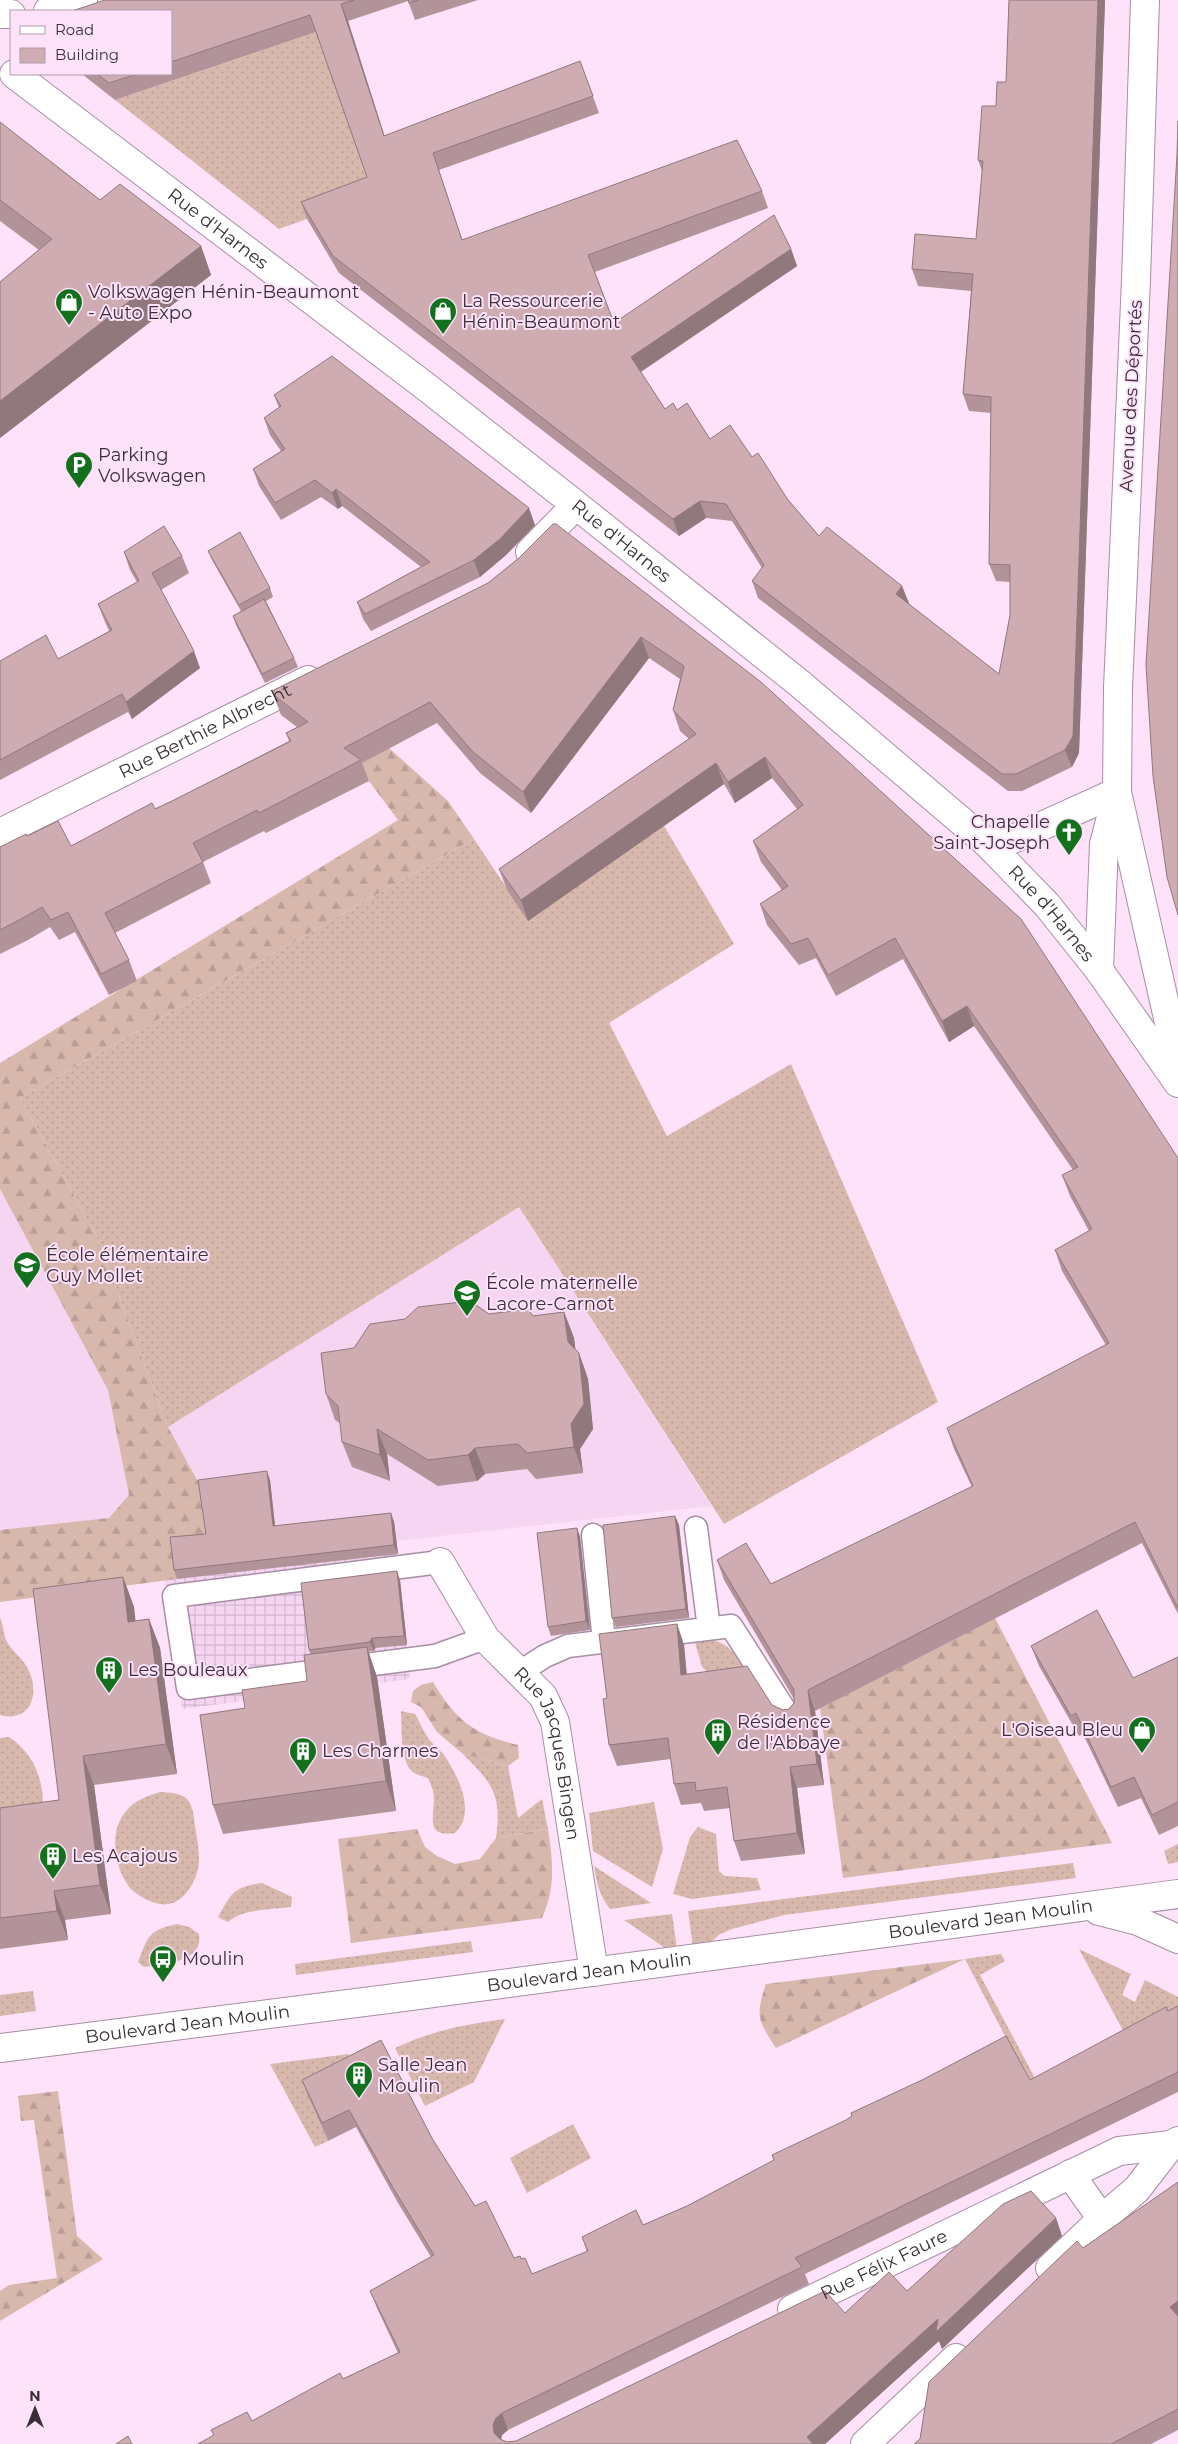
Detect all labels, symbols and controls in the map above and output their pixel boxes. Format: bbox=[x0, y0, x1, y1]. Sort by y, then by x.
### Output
legend bbox=[10, 10, 172, 75]
text: Road bbox=[55, 20, 94, 39]
text: Building bbox=[55, 45, 119, 64]
street label: Rue d'Harnes bbox=[163, 184, 273, 274]
place label: Volkswagen Hénin-Beaumont - Auto Expo bbox=[88, 281, 359, 324]
shop icon: Volkswagen Hénin-Beaumont - Auto Expo bbox=[54, 287, 84, 326]
place label: La Ressourcerie Hénin-Beaumont bbox=[462, 290, 620, 333]
shop icon: La Ressourcerie Hénin-Beaumont bbox=[428, 296, 458, 335]
street label: Avenue des Déportés bbox=[1115, 299, 1147, 493]
place label: Parking Volkswagen bbox=[98, 444, 206, 487]
parking icon: Parking Volkswagen bbox=[64, 450, 94, 489]
street label: Rue d'Harnes bbox=[567, 495, 675, 587]
street label: Rue Berthie Albrecht bbox=[115, 679, 295, 783]
place label: Chapelle Saint-Joseph bbox=[933, 811, 1050, 854]
church icon: Chapelle Saint-Joseph bbox=[1054, 817, 1084, 856]
street label: Rue d'Harnes bbox=[1004, 861, 1099, 966]
place label: École élémentaire Guy Mollet bbox=[46, 1244, 209, 1287]
school or university icon: École élémentaire Guy Mollet bbox=[12, 1250, 42, 1289]
place label: École maternelle Lacore-Carnot bbox=[486, 1272, 638, 1315]
school or university icon: École maternelle Lacore-Carnot bbox=[452, 1278, 482, 1317]
building icon: Les Bouleaux bbox=[94, 1655, 124, 1694]
place label: Les Bouleaux bbox=[128, 1659, 248, 1681]
street label: Rue Jacques Bingen bbox=[509, 1662, 584, 1842]
place label: Résidence de l'Abbaye bbox=[737, 1711, 840, 1754]
shop icon: L'Oiseau Bleu bbox=[1127, 1715, 1157, 1754]
building icon: Résidence de l'Abbaye bbox=[703, 1717, 733, 1756]
place label: L'Oiseau Bleu bbox=[1001, 1719, 1123, 1741]
building icon: Les Charmes bbox=[288, 1736, 318, 1775]
place label: Les Charmes bbox=[322, 1740, 438, 1762]
building icon: Les Acajous bbox=[38, 1841, 68, 1880]
place label: Les Acajous bbox=[72, 1845, 178, 1867]
street label: Boulevard Jean Moulin bbox=[887, 1894, 1094, 1943]
bus stop icon: Moulin bbox=[148, 1944, 178, 1983]
place label: Moulin bbox=[182, 1948, 244, 1970]
street label: Boulevard Jean Moulin bbox=[486, 1948, 693, 1997]
street label: Boulevard Jean Moulin bbox=[84, 2000, 291, 2048]
place label: Salle Jean Moulin bbox=[378, 2054, 467, 2097]
building icon: Salle Jean Moulin bbox=[344, 2060, 374, 2099]
street label: Rue Félix Faure bbox=[817, 2225, 951, 2305]
north arrow bbox=[10, 2384, 60, 2434]
text: N bbox=[29, 2387, 41, 2405]

